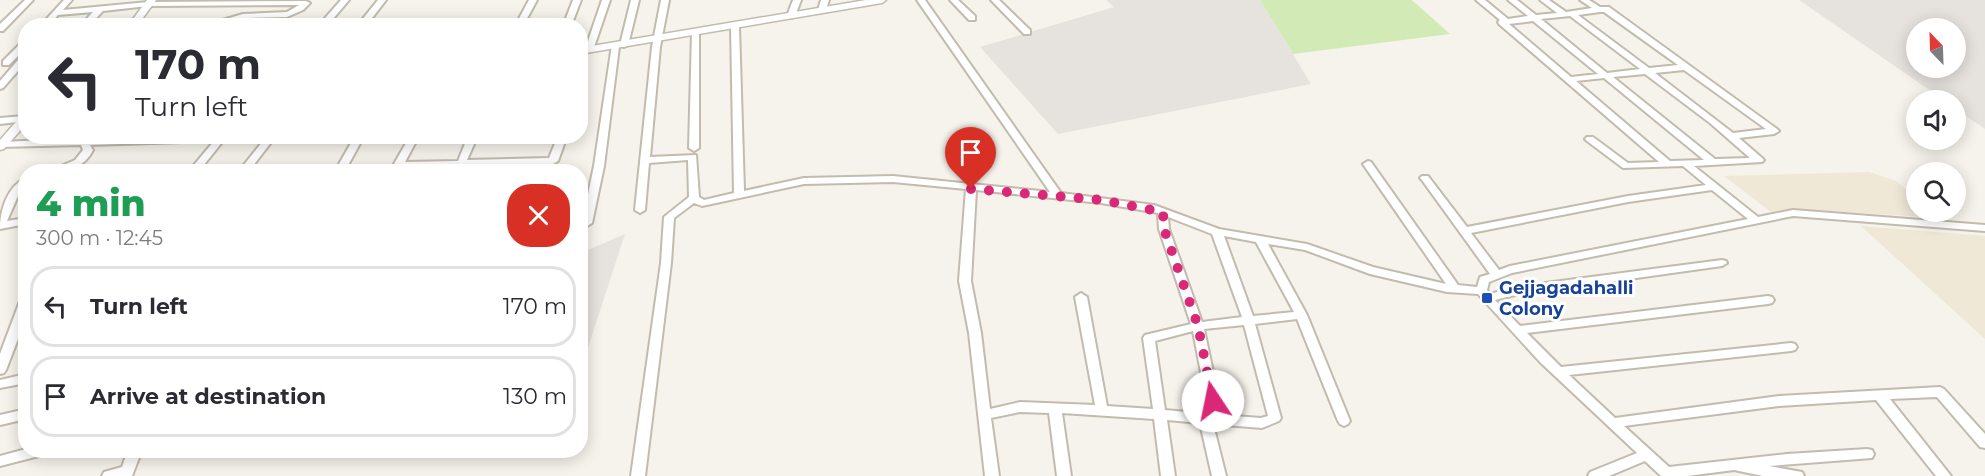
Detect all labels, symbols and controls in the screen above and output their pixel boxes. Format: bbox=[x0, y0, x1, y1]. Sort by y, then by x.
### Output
north arrow bbox=[1906, 18, 1966, 78]
map controls bbox=[1906, 18, 1966, 222]
text: 170 m bbox=[135, 38, 261, 90]
icon: left bbox=[36, 42, 114, 120]
text: Turn left bbox=[135, 90, 248, 123]
button: sound bbox=[1906, 90, 1966, 150]
pin bbox=[945, 127, 996, 189]
icon: arrive bbox=[954, 136, 987, 169]
button: search bbox=[1906, 162, 1966, 222]
text: 4 min bbox=[36, 181, 146, 225]
button: close bbox=[507, 184, 570, 247]
text: 300 m · 12:45 bbox=[36, 226, 163, 250]
place label: Gejjagadahalli Colony bbox=[1499, 277, 1633, 320]
icon: left bbox=[39, 290, 72, 323]
marker: Gejjagadahalli Colony bbox=[1480, 291, 1494, 305]
text: Turn left bbox=[90, 293, 188, 320]
text: 170 m bbox=[503, 293, 567, 320]
position arrow bbox=[1181, 369, 1245, 433]
icon: arrive bbox=[39, 380, 72, 413]
text: Arrive at destination bbox=[90, 383, 326, 410]
text: 130 m bbox=[503, 383, 567, 410]

